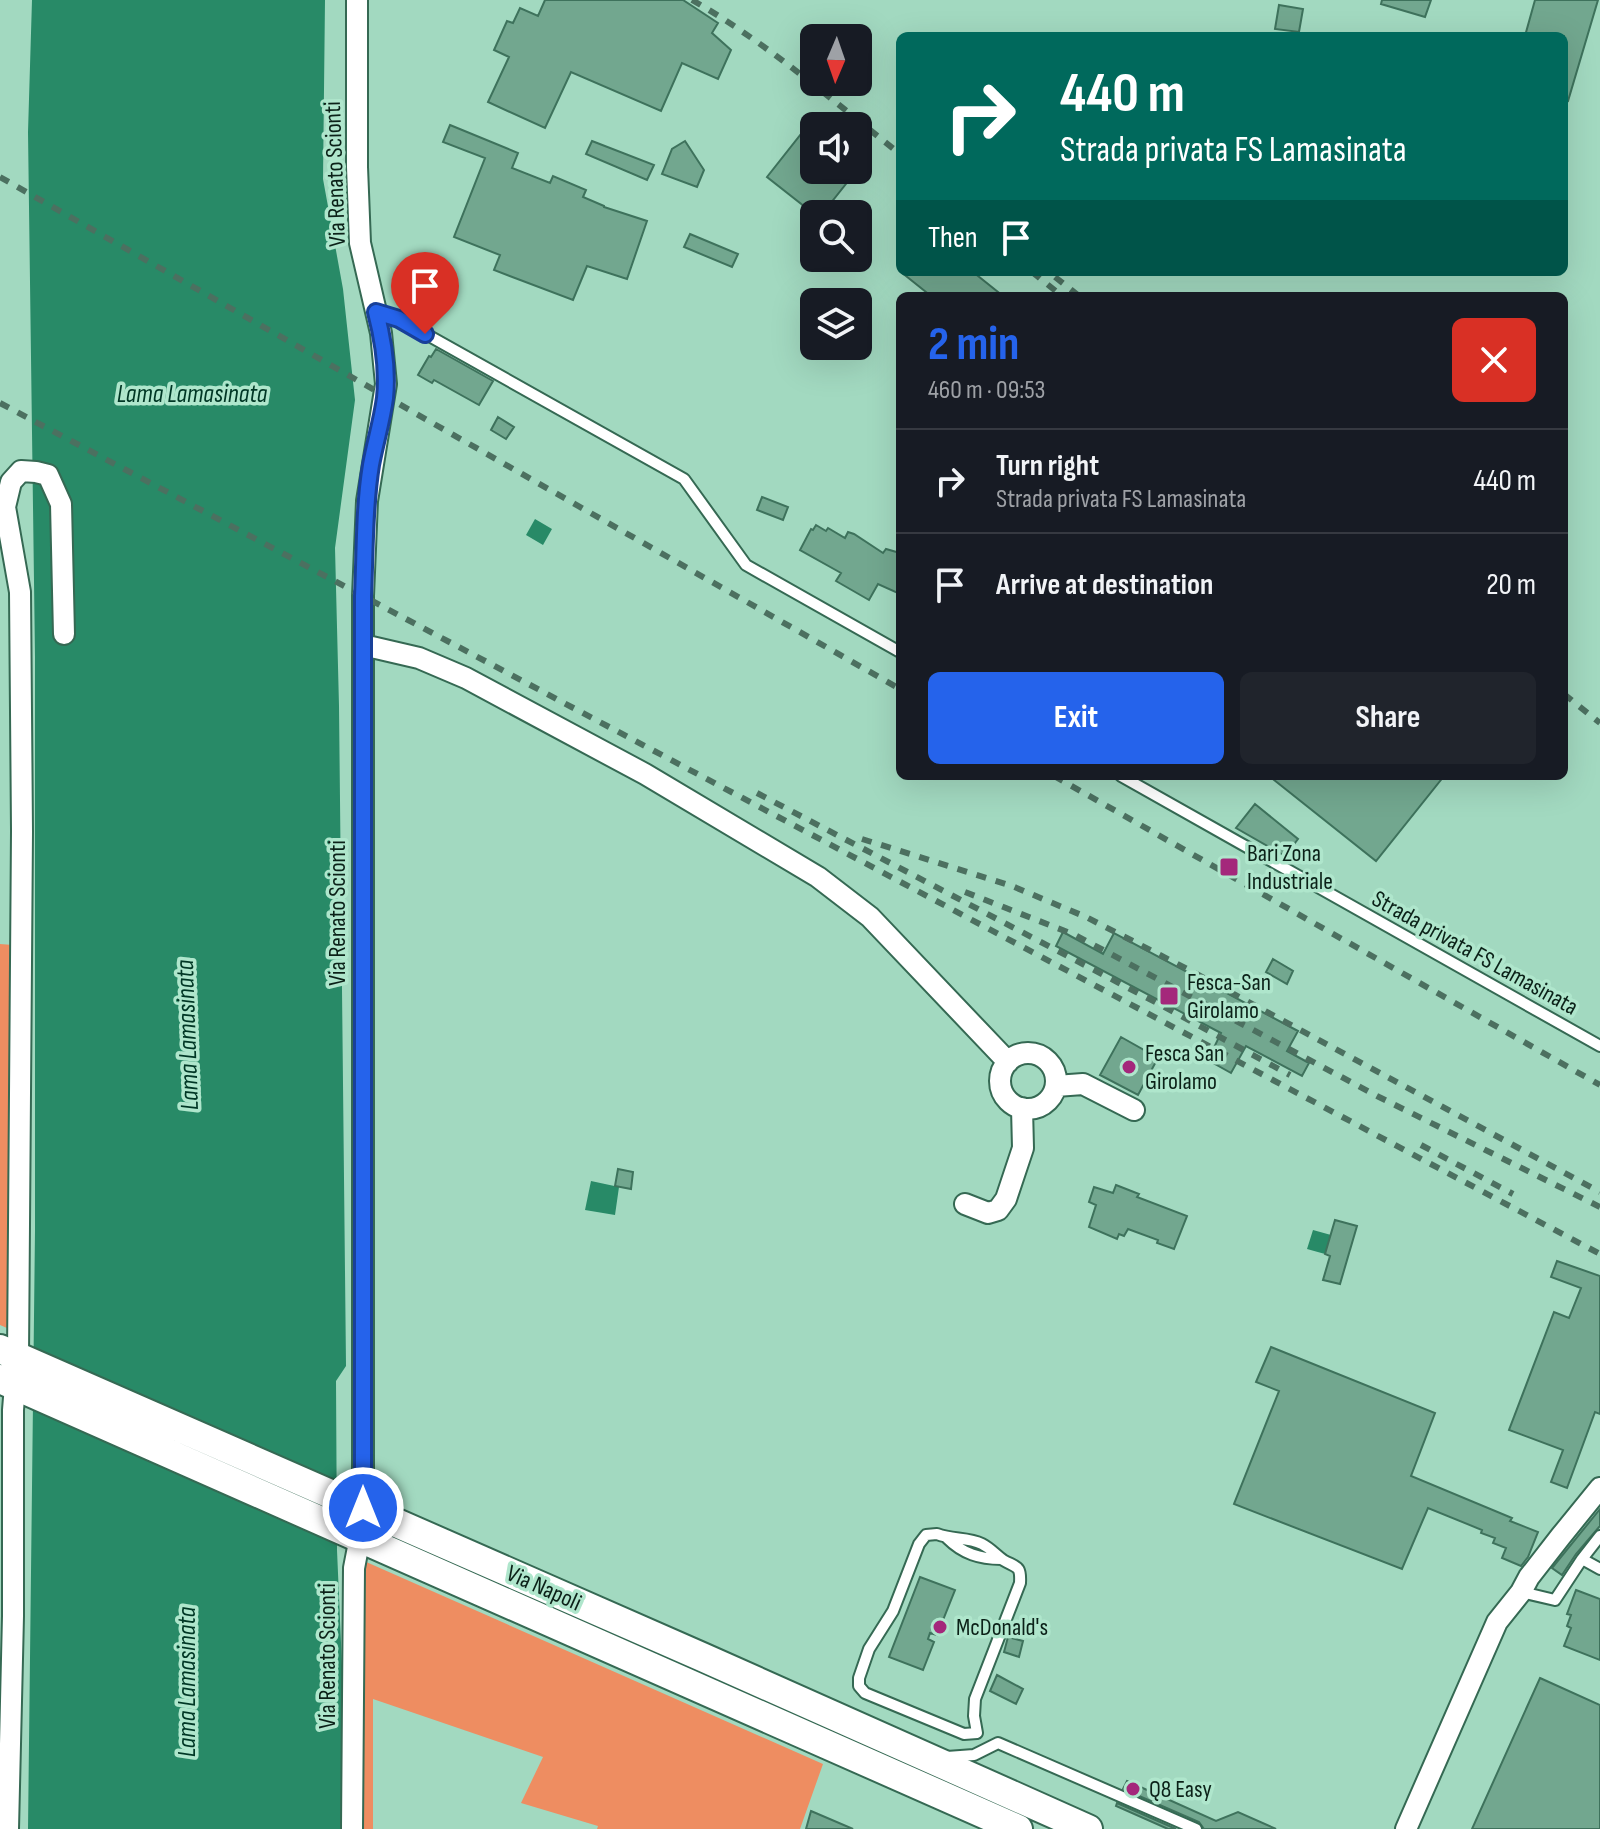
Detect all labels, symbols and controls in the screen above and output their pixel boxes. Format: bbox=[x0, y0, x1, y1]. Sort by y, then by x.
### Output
north arrow bbox=[800, 24, 872, 96]
map controls bbox=[800, 24, 872, 360]
text: 440 m bbox=[1060, 61, 1185, 128]
icon: right bbox=[928, 64, 1032, 168]
street label: Via Renato Scionti bbox=[318, 101, 352, 247]
button: sound bbox=[800, 112, 872, 184]
text: Strada privata FS Lamasinata bbox=[1060, 129, 1407, 172]
button: search bbox=[800, 200, 872, 272]
icon: arrive bbox=[994, 216, 1038, 260]
text: Then bbox=[928, 220, 978, 256]
pin bbox=[391, 252, 459, 334]
icon: arrive bbox=[403, 264, 447, 308]
button: layers bbox=[800, 288, 872, 360]
text: 2 min bbox=[928, 316, 1019, 373]
button: close bbox=[1452, 318, 1536, 402]
text: 460 m · 09:53 bbox=[928, 375, 1045, 406]
water label: Lama Lamasinata bbox=[117, 379, 268, 410]
text: Turn right bbox=[996, 448, 1099, 484]
icon: right bbox=[928, 459, 972, 503]
text: 440 m bbox=[1473, 463, 1536, 499]
text: Strada privata FS Lamasinata bbox=[996, 484, 1246, 515]
icon: arrive bbox=[928, 563, 972, 607]
text: Arrive at destination bbox=[996, 567, 1213, 603]
text: 20 m bbox=[1486, 567, 1536, 603]
button: Exit bbox=[928, 672, 1224, 764]
button: Share bbox=[1240, 672, 1536, 764]
place label: Bari Zona Industriale bbox=[1247, 839, 1333, 896]
street label: Via Renato Scionti bbox=[323, 840, 352, 986]
marker: Bari Zona Industriale bbox=[1218, 856, 1240, 878]
street label: Strada privata FS Lamasinata bbox=[1367, 884, 1583, 1022]
water label: Lama Lamasinata bbox=[170, 959, 206, 1111]
place label: Fesca-San Girolamo bbox=[1187, 968, 1271, 1025]
marker: Fesca-San Girolamo bbox=[1158, 985, 1180, 1007]
place label: Fesca San Girolamo bbox=[1145, 1039, 1224, 1096]
marker: Fesca San Girolamo bbox=[1120, 1058, 1138, 1076]
position arrow bbox=[321, 1466, 405, 1550]
street label: Via Napoli bbox=[502, 1559, 586, 1617]
street label: Via Renato Scionti bbox=[313, 1583, 342, 1729]
water label: Lama Lamasinata bbox=[172, 1606, 203, 1757]
place label: McDonald's bbox=[956, 1613, 1048, 1642]
marker: McDonald's bbox=[931, 1618, 949, 1636]
place label: Q8 Easy bbox=[1149, 1775, 1212, 1804]
marker: Q8 Easy bbox=[1124, 1780, 1142, 1798]

